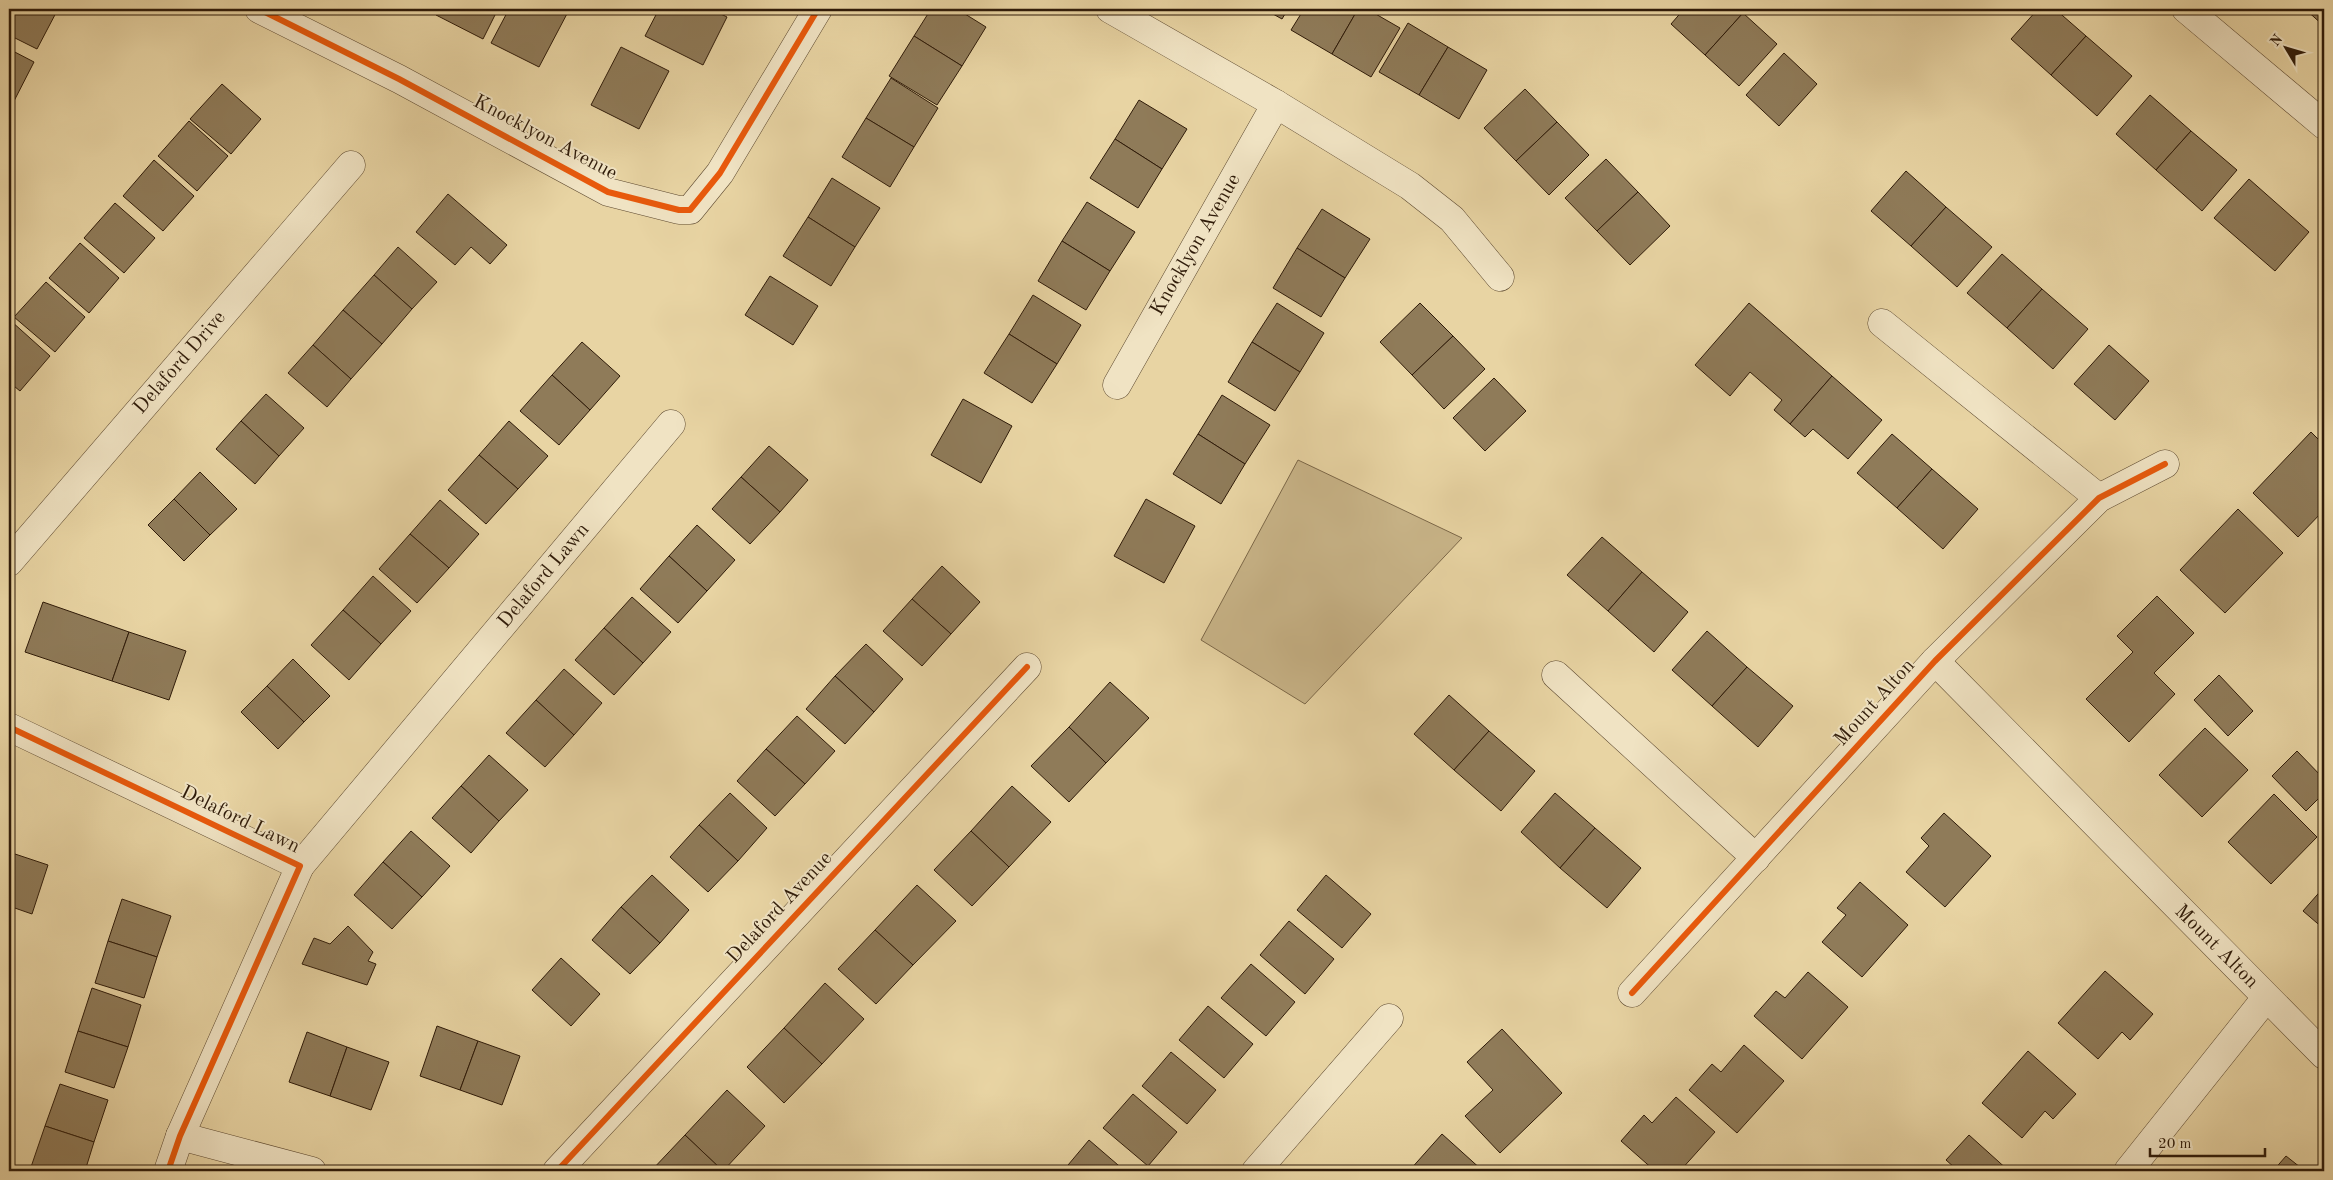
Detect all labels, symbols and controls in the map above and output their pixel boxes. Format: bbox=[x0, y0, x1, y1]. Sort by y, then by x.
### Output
north arrow bbox=[2260, 22, 2310, 72]
text: N bbox=[2268, 32, 2286, 49]
street label: Knocklyon Avenue bbox=[470, 92, 620, 184]
street label: Knocklyon Avenue bbox=[1147, 171, 1245, 319]
street label: Delaford Drive bbox=[130, 308, 230, 418]
street label: Delaford Lawn bbox=[495, 520, 594, 632]
street label: Mount Alton bbox=[1831, 656, 1919, 750]
street label: Delaford Lawn bbox=[177, 783, 303, 858]
street label: Delaford Avenue bbox=[723, 848, 837, 968]
street label: Mount Alton bbox=[2170, 901, 2262, 993]
scale bar bbox=[2150, 1125, 2266, 1157]
text: 20 m bbox=[2158, 1137, 2192, 1152]

